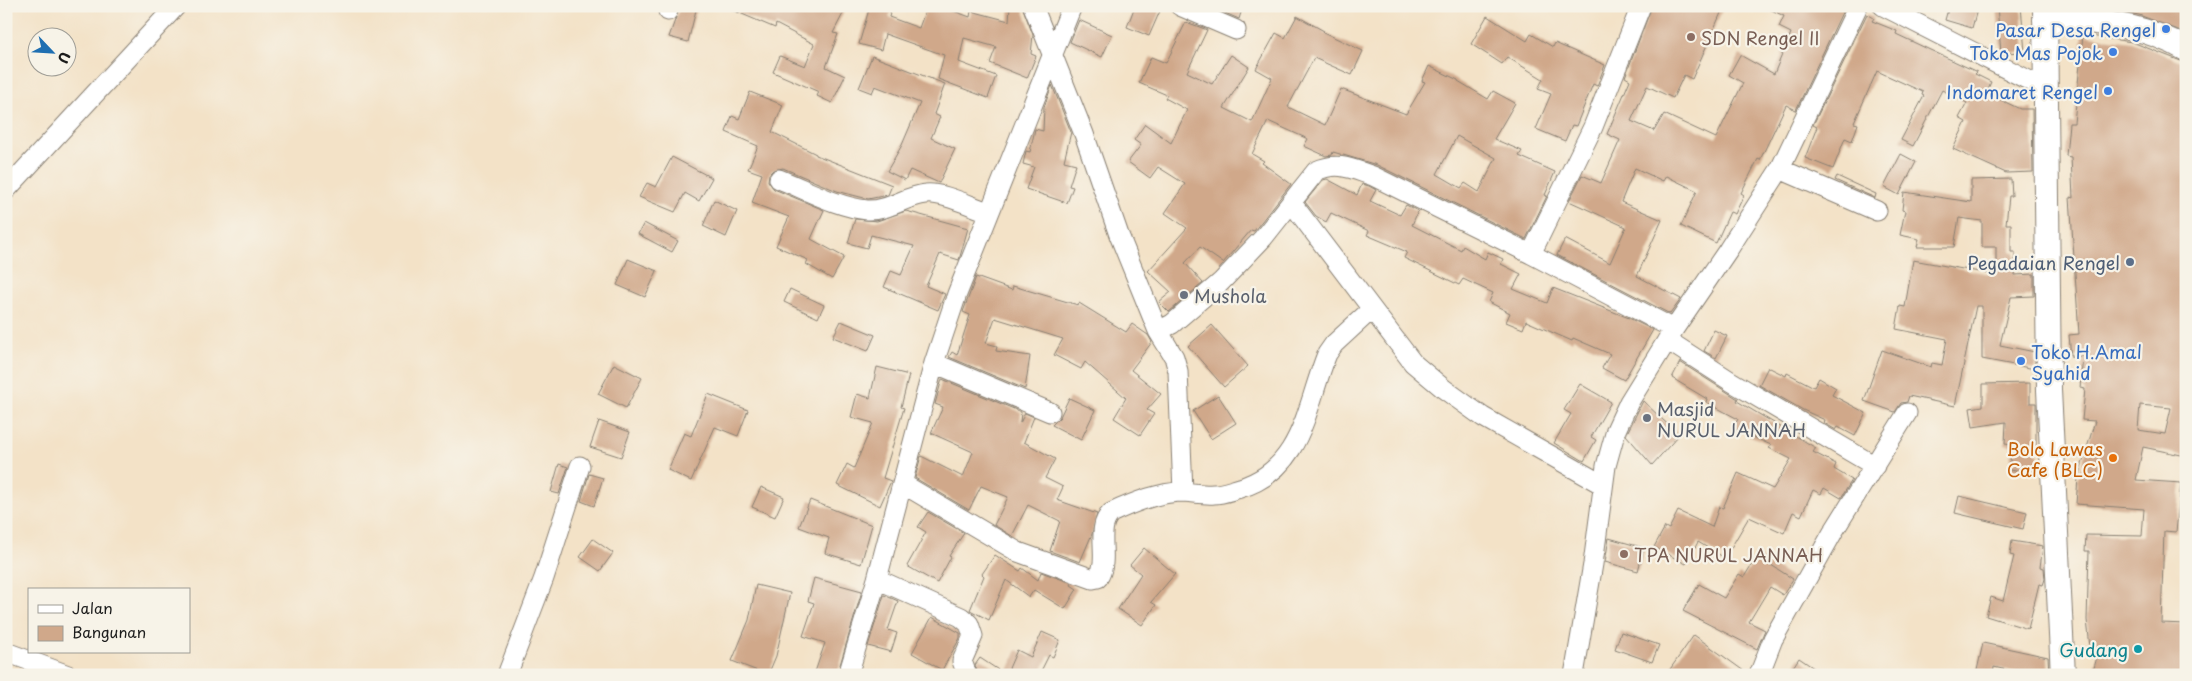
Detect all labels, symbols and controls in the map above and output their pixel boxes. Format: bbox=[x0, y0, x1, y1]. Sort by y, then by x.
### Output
place label: Pasar Desa Rengel bbox=[1995, 16, 2156, 43]
marker: Pasar Desa Rengel bbox=[2160, 23, 2172, 35]
place label: SDN Rengel II bbox=[1701, 24, 1820, 51]
north arrow bbox=[28, 28, 78, 78]
marker: SDN Rengel II bbox=[1685, 31, 1697, 43]
place label: Toko Mas Pojok bbox=[1969, 39, 2103, 66]
marker: Toko Mas Pojok bbox=[2107, 46, 2119, 58]
text: U bbox=[52, 48, 76, 67]
place label: Indomaret Rengel bbox=[1946, 78, 2098, 105]
marker: Indomaret Rengel bbox=[2102, 85, 2114, 97]
place label: Pegadaian Rengel bbox=[1967, 249, 2120, 276]
marker: Pegadaian Rengel bbox=[2124, 256, 2136, 268]
place label: Mushola bbox=[1194, 282, 1267, 309]
marker: Mushola bbox=[1178, 289, 1190, 301]
place label: Toko H.Amal Syahid bbox=[2031, 338, 2142, 386]
marker: Toko H.Amal Syahid bbox=[2015, 355, 2027, 367]
place label: Masjid NURUL JANNAH bbox=[1657, 395, 1806, 443]
marker: Masjid NURUL JANNAH bbox=[1641, 412, 1653, 424]
place label: Bolo Lawas Cafe (BLC) bbox=[2006, 435, 2103, 483]
marker: Bolo Lawas Cafe (BLC) bbox=[2107, 452, 2119, 464]
place label: TPA NURUL JANNAH bbox=[1634, 541, 1823, 568]
marker: TPA NURUL JANNAH bbox=[1618, 548, 1630, 560]
legend bbox=[28, 588, 190, 654]
text: Jalan bbox=[72, 596, 113, 619]
text: Bangunan bbox=[72, 620, 146, 643]
place label: Gudang bbox=[2059, 636, 2128, 663]
marker: Gudang bbox=[2132, 643, 2144, 655]

